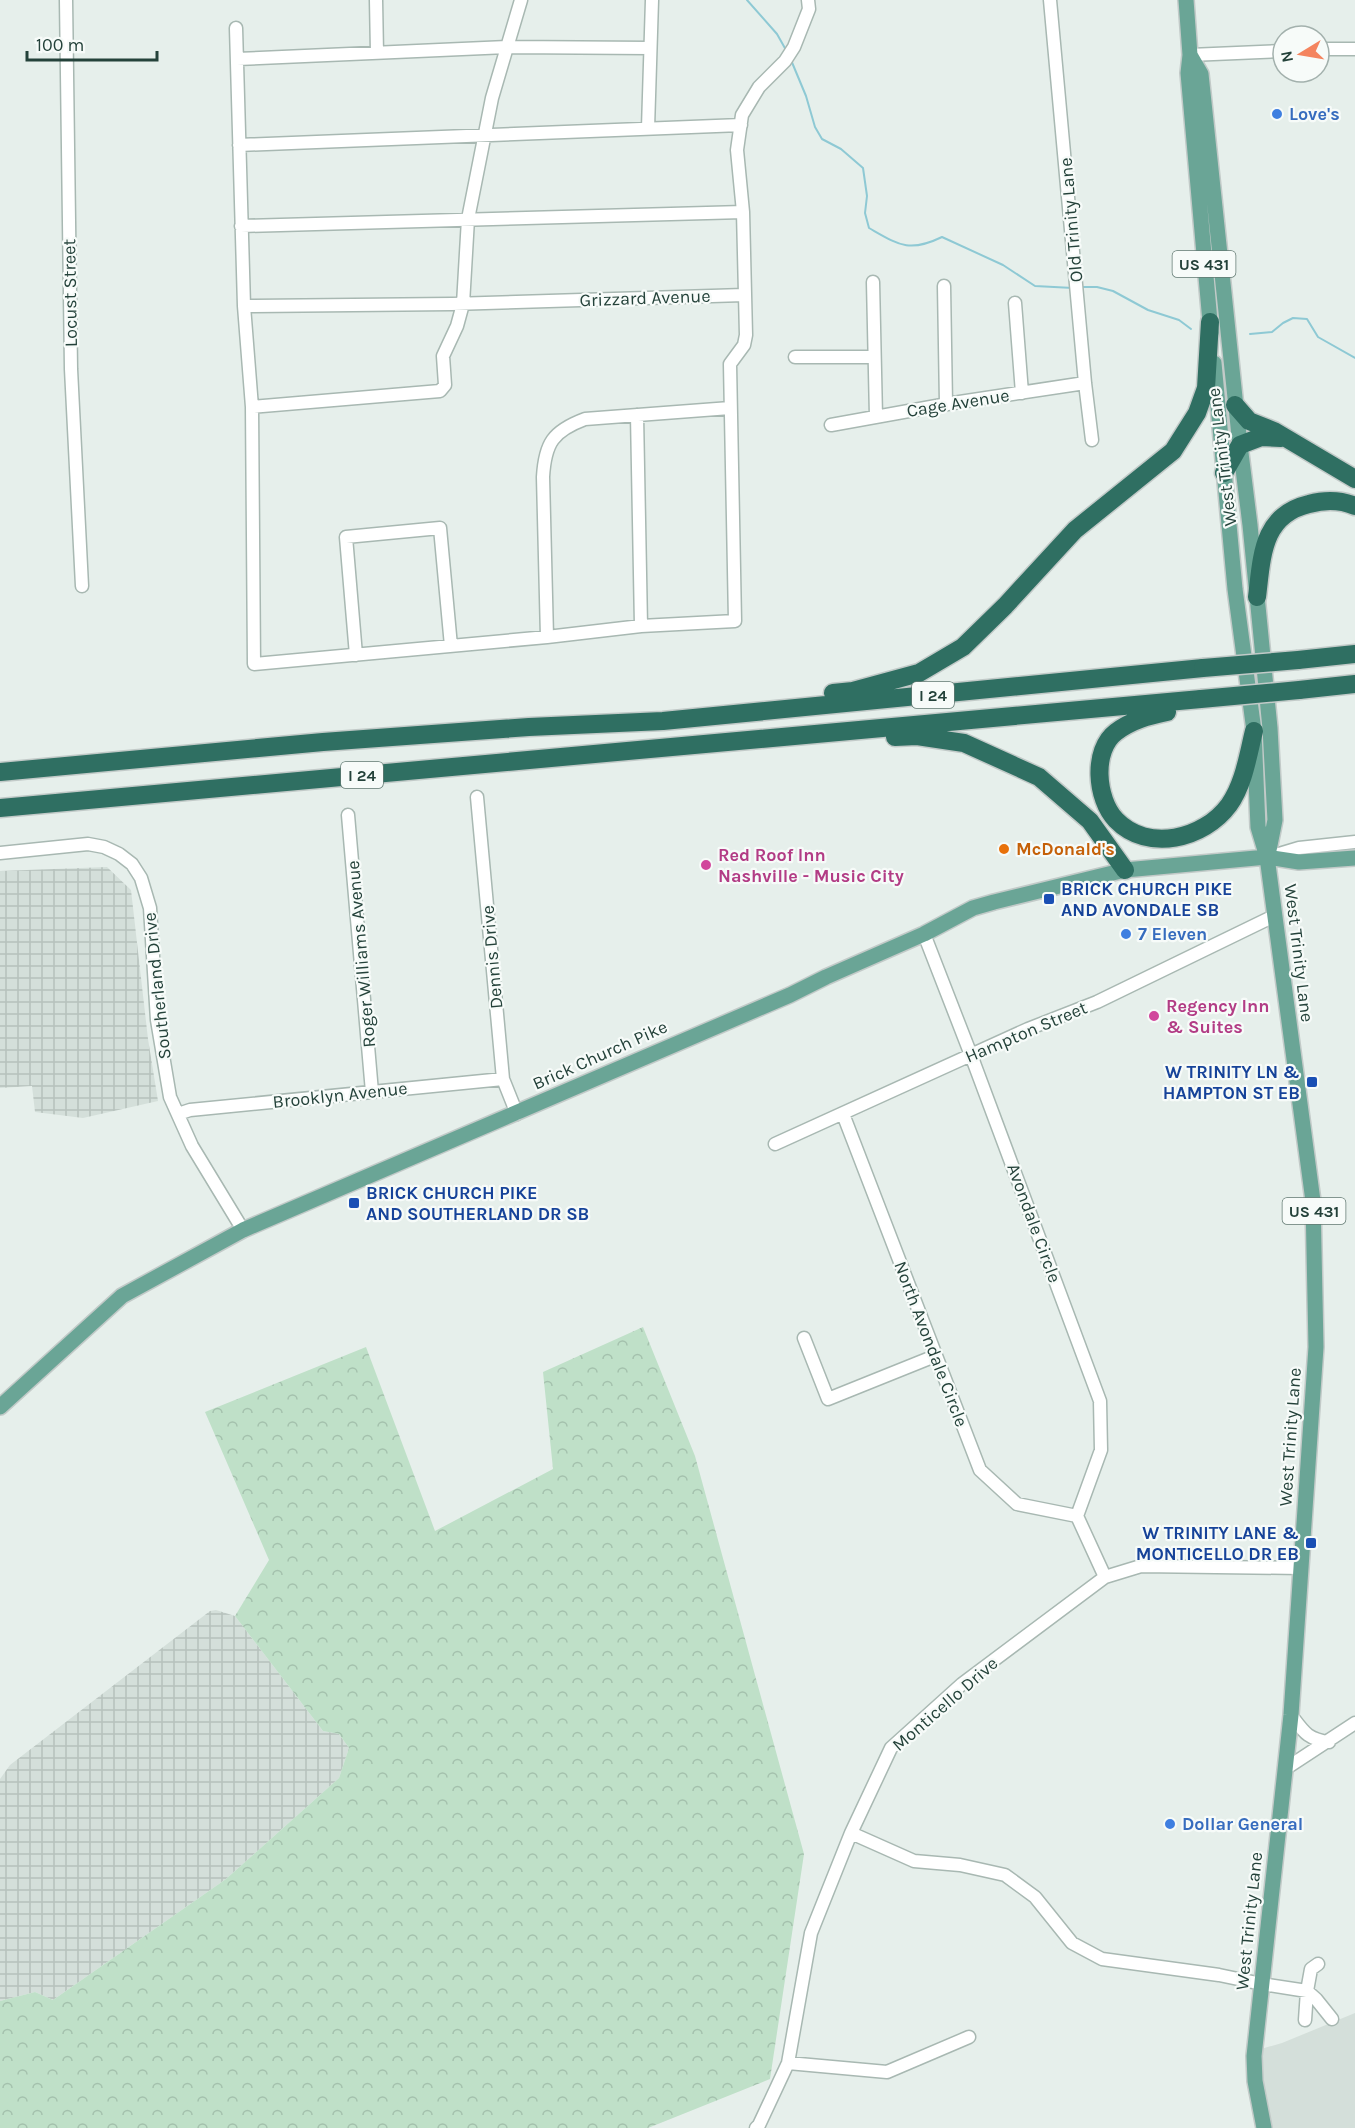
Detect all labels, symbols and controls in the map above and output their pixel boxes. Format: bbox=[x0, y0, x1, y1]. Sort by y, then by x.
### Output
scale bar bbox=[27, 24, 158, 62]
north arrow bbox=[1271, 24, 1331, 84]
text: 100 m bbox=[36, 34, 84, 56]
text: N bbox=[1276, 49, 1297, 64]
place label: Love's bbox=[1289, 103, 1340, 125]
marker: Love's bbox=[1270, 107, 1284, 121]
street label: Old Trinity Lane bbox=[1055, 157, 1087, 283]
street label: Locust Street bbox=[58, 238, 82, 347]
road number: US 431 bbox=[1172, 251, 1236, 277]
street label: Grizzard Avenue bbox=[579, 285, 711, 311]
street label: Cage Avenue bbox=[905, 384, 1011, 422]
street label: West Trinity Lane bbox=[1203, 387, 1241, 527]
road number: I 24 bbox=[912, 682, 954, 708]
road number: I 24 bbox=[341, 762, 383, 788]
place label: McDonald's bbox=[1016, 838, 1115, 860]
marker: McDonald's bbox=[997, 842, 1011, 856]
place label: Red Roof Inn Nashville - Music City bbox=[718, 844, 904, 887]
marker: Red Roof Inn Nashville - Music City bbox=[699, 858, 713, 872]
street label: Roger Williams Avenue bbox=[342, 860, 380, 1048]
place label: BRICK CHURCH PIKE AND AVONDALE SB bbox=[1061, 878, 1232, 921]
street label: West Trinity Lane bbox=[1280, 883, 1318, 1023]
marker: BRICK CHURCH PIKE AND AVONDALE SB bbox=[1042, 892, 1056, 906]
street label: Dennis Drive bbox=[477, 904, 507, 1010]
street label: Southerland Drive bbox=[138, 911, 176, 1061]
place label: 7 Eleven bbox=[1138, 923, 1207, 945]
marker: 7 Eleven bbox=[1119, 927, 1133, 941]
place label: Regency Inn & Suites bbox=[1166, 995, 1269, 1038]
street label: Hampton Street bbox=[962, 996, 1091, 1068]
marker: Regency Inn & Suites bbox=[1147, 1009, 1161, 1023]
street label: Brick Church Pike bbox=[529, 1015, 671, 1095]
place label: W TRINITY LN & HAMPTON ST EB bbox=[1163, 1061, 1300, 1104]
marker: W TRINITY LN & HAMPTON ST EB bbox=[1305, 1075, 1319, 1089]
street label: Brooklyn Avenue bbox=[272, 1077, 408, 1113]
street label: Avondale Circle bbox=[1002, 1160, 1066, 1286]
place label: BRICK CHURCH PIKE AND SOUTHERLAND DR SB bbox=[366, 1182, 589, 1225]
marker: BRICK CHURCH PIKE AND SOUTHERLAND DR SB bbox=[347, 1196, 361, 1210]
road number: US 431 bbox=[1282, 1198, 1346, 1224]
street label: North Avondale Circle bbox=[889, 1258, 973, 1430]
street label: West Trinity Lane bbox=[1274, 1367, 1306, 1507]
place label: W TRINITY LANE & MONTICELLO DR EB bbox=[1136, 1522, 1299, 1565]
marker: W TRINITY LANE & MONTICELLO DR EB bbox=[1304, 1536, 1318, 1550]
street label: Monticello Drive bbox=[888, 1652, 1002, 1756]
place label: Dollar General bbox=[1182, 1813, 1303, 1835]
marker: Dollar General bbox=[1163, 1817, 1177, 1831]
street label: West Trinity Lane bbox=[1231, 1851, 1267, 1991]

